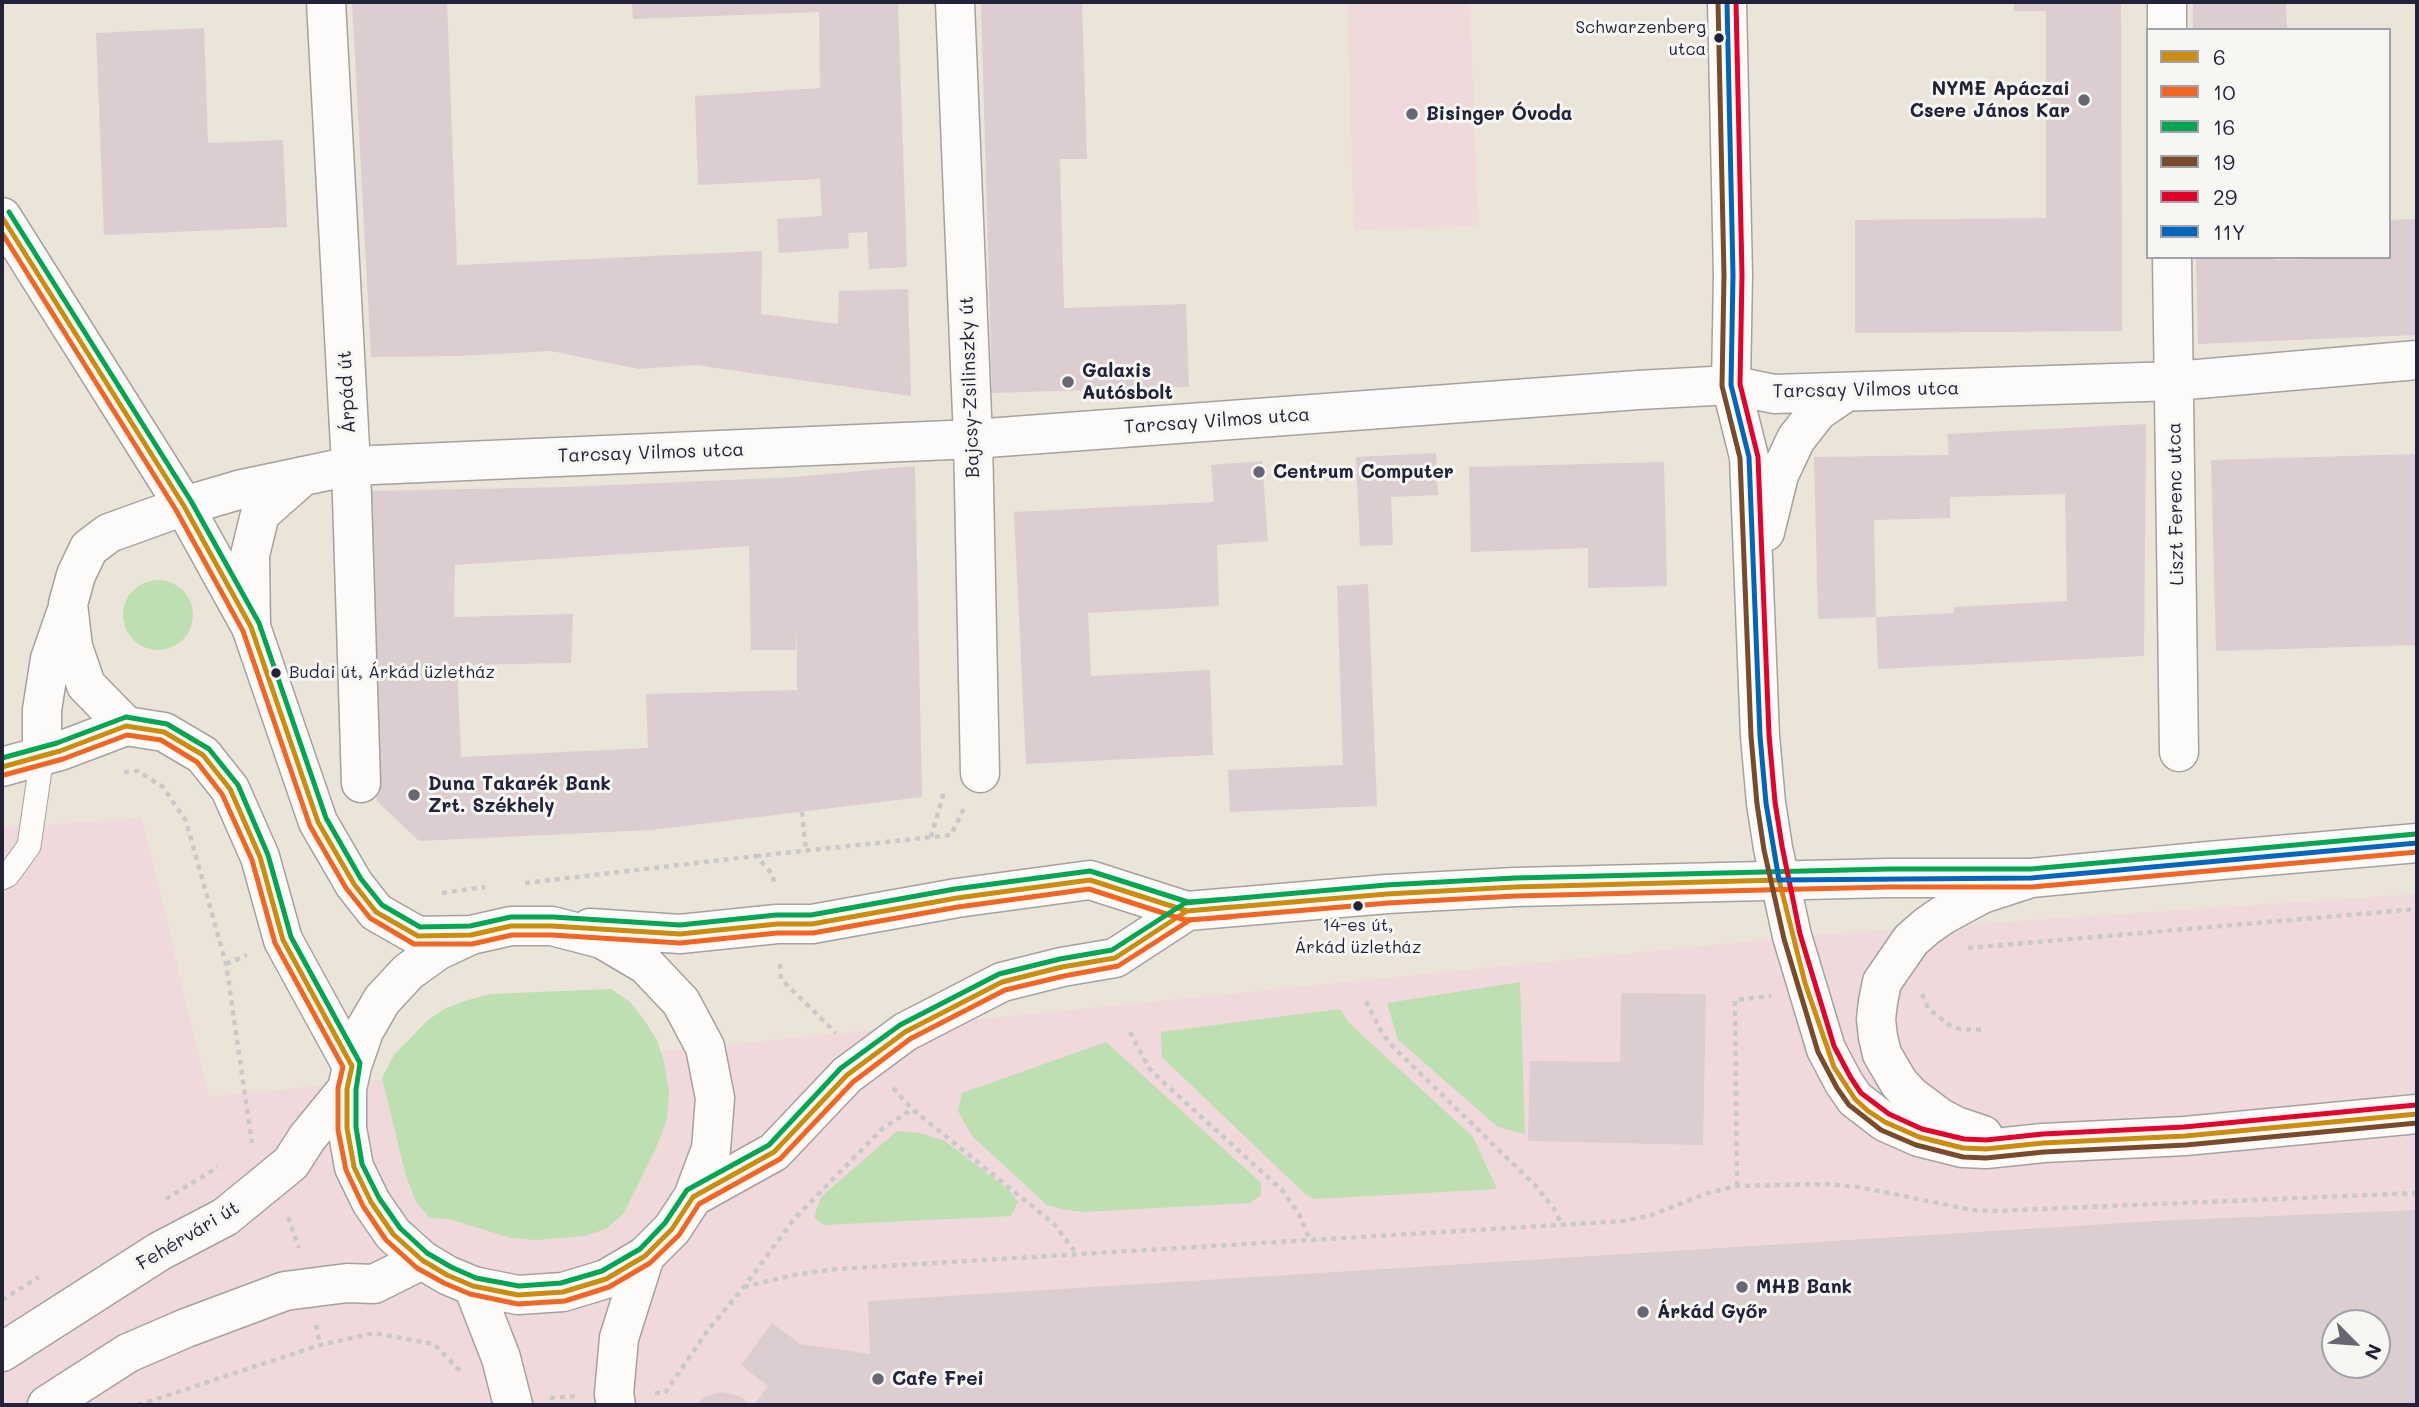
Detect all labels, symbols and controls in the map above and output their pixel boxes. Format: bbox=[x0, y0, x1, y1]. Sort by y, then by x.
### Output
place label: Schwarzenberg utca bbox=[1575, 18, 1706, 58]
legend bbox=[2146, 28, 2391, 259]
marker: Schwarzenberg utca bbox=[1712, 31, 1726, 45]
text: 6 bbox=[2213, 43, 2226, 70]
place label: NYME Apáczai Csere János Kar bbox=[1910, 78, 2070, 122]
text: 10 bbox=[2213, 78, 2235, 105]
marker: NYME Apáczai Csere János Kar bbox=[2076, 92, 2092, 108]
place label: Bisinger Óvoda bbox=[1426, 103, 1572, 125]
marker: Bisinger Óvoda bbox=[1404, 106, 1420, 122]
text: 16 bbox=[2213, 113, 2235, 140]
text: 19 bbox=[2213, 148, 2235, 175]
text: 29 bbox=[2213, 183, 2237, 210]
text: 11Y bbox=[2213, 218, 2246, 245]
street label: Bajcsy-Zsilinszky út bbox=[955, 296, 985, 478]
street label: Árpád út bbox=[333, 350, 361, 434]
place label: Galaxis Autósbolt bbox=[1082, 360, 1173, 404]
marker: Galaxis Autósbolt bbox=[1060, 374, 1076, 390]
street label: Tarcsay Vilmos utca bbox=[1773, 377, 1959, 403]
street label: Tarcsay Vilmos utca bbox=[1123, 403, 1311, 439]
street label: Liszt Ferenc utca bbox=[2163, 422, 2189, 586]
street label: Tarcsay Vilmos utca bbox=[557, 438, 745, 468]
place label: Centrum Computer bbox=[1273, 461, 1454, 483]
marker: Centrum Computer bbox=[1251, 464, 1267, 480]
place label: Budai út, Árkád üzletház bbox=[289, 663, 495, 683]
marker: Budai út, Árkád üzletház bbox=[269, 666, 283, 680]
place label: Duna Takarék Bank Zrt. Székhely bbox=[428, 773, 611, 817]
marker: Duna Takarék Bank Zrt. Székhely bbox=[406, 787, 422, 803]
marker: 14-es út, Árkád üzletház bbox=[1351, 899, 1365, 913]
place label: 14-es út, Árkád üzletház bbox=[1295, 916, 1421, 956]
street label: Fehérvári út bbox=[133, 1196, 243, 1276]
place label: MHB Bank bbox=[1756, 1276, 1852, 1298]
marker: MHB Bank bbox=[1734, 1279, 1750, 1295]
place label: Árkád Győr bbox=[1657, 1301, 1767, 1323]
marker: Árkád Győr bbox=[1635, 1304, 1651, 1320]
north arrow bbox=[2321, 1309, 2391, 1379]
text: N bbox=[2359, 1340, 2388, 1364]
place label: Cafe Frei bbox=[892, 1368, 984, 1390]
marker: Cafe Frei bbox=[870, 1371, 886, 1387]

